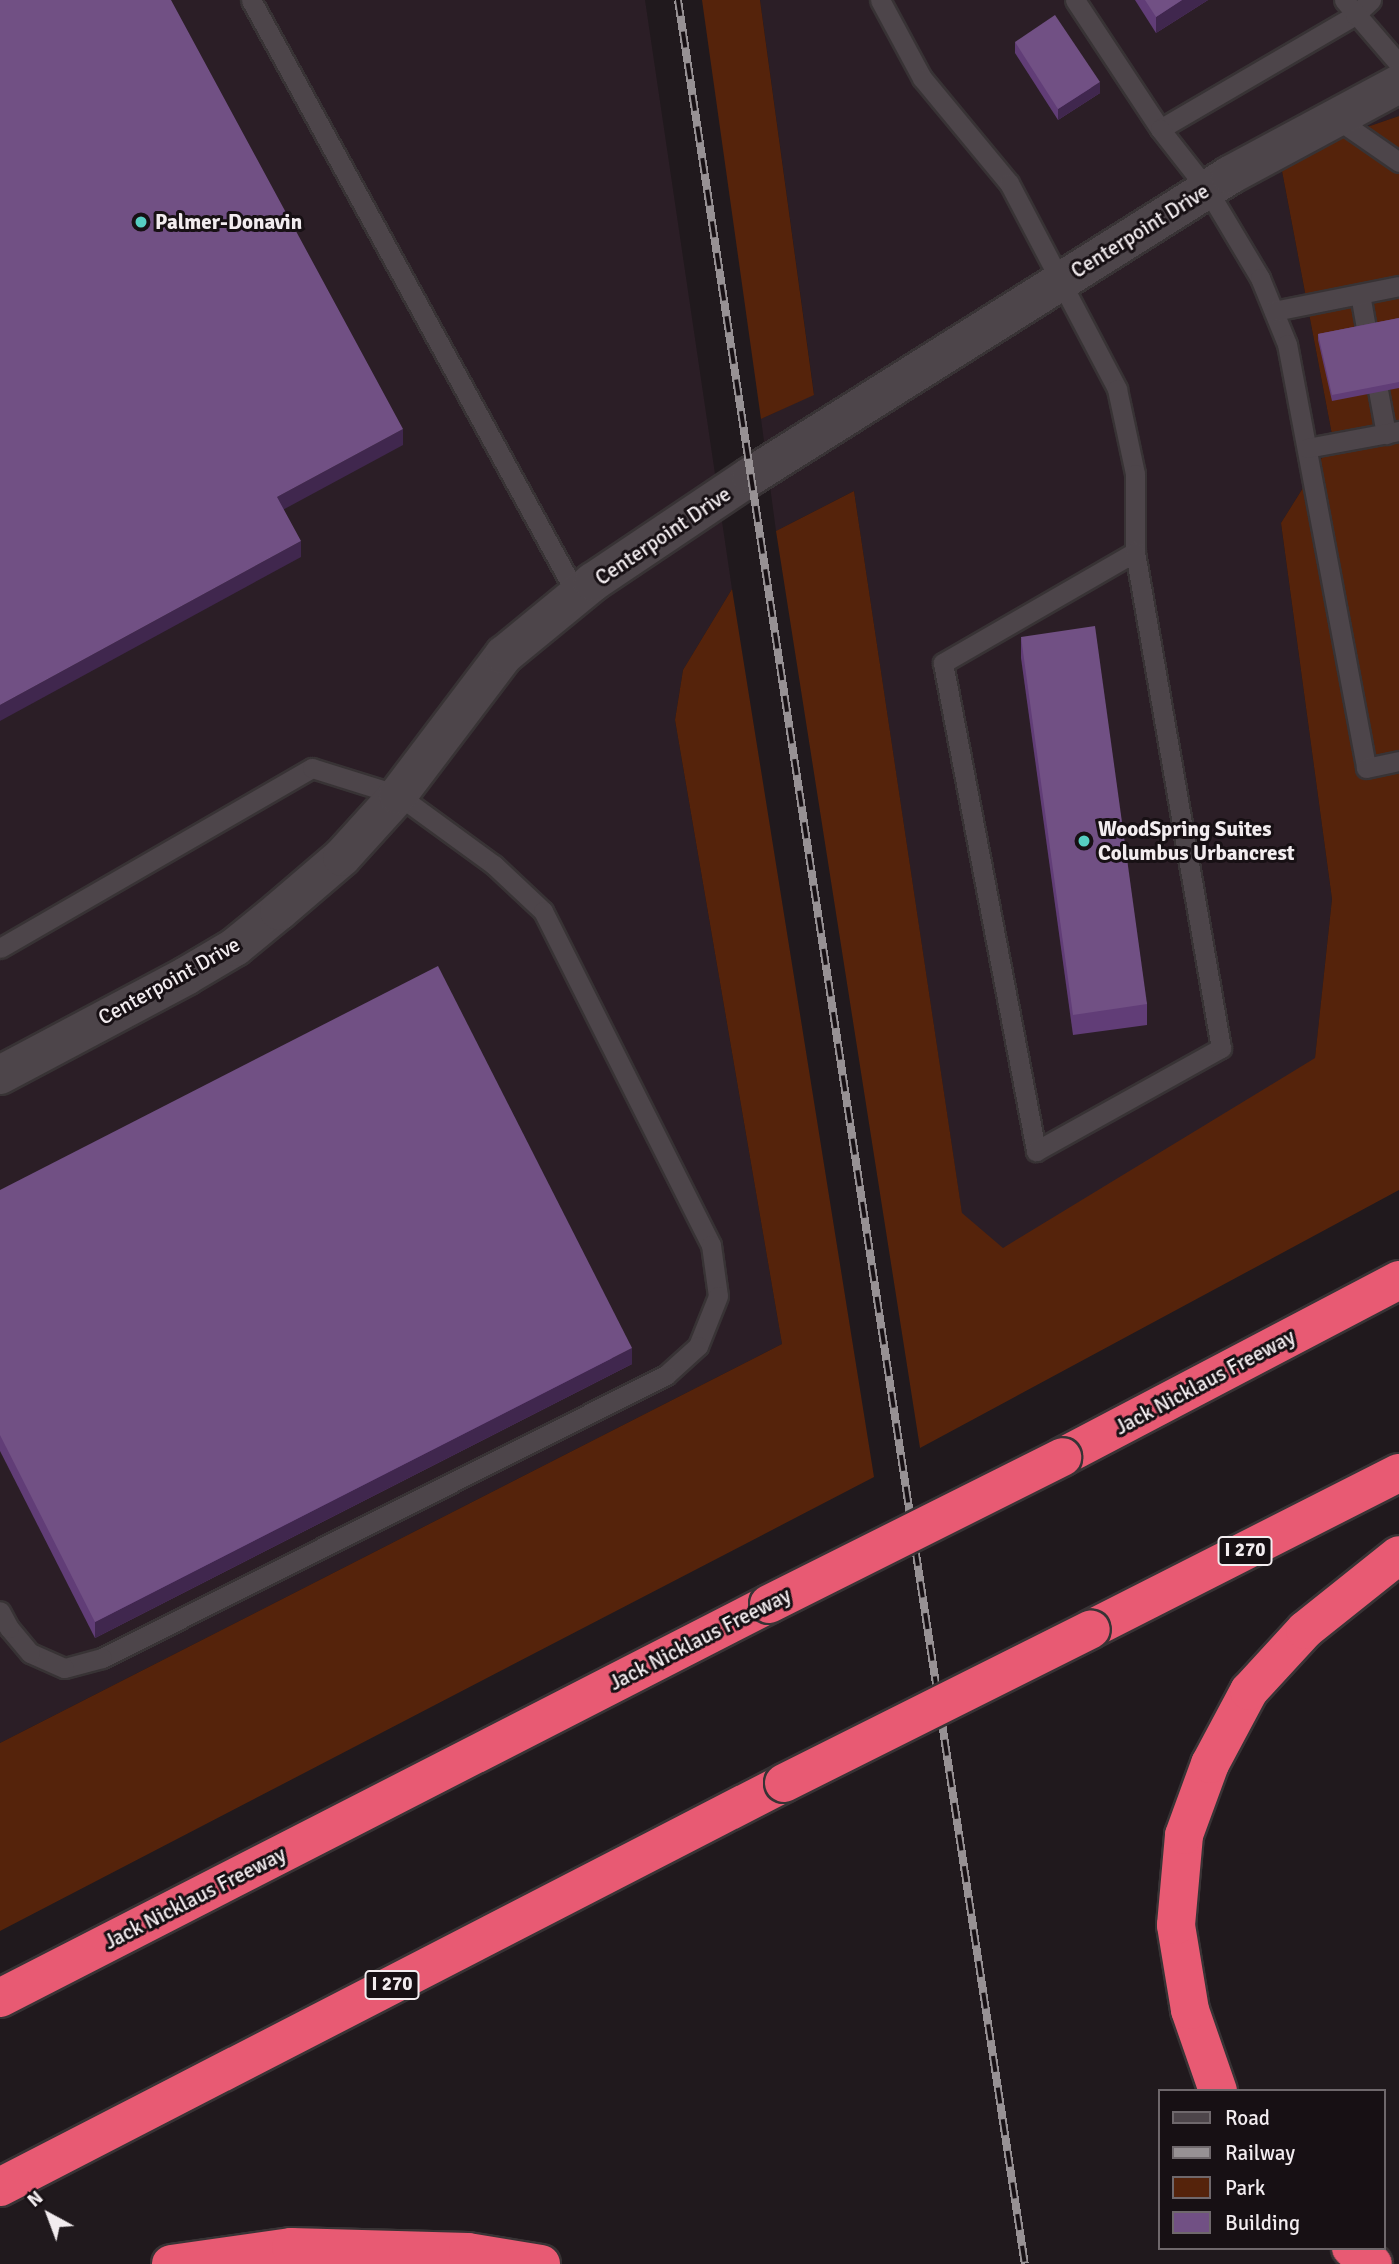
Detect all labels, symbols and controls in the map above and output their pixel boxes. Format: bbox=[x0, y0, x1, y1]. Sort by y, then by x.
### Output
street label: Centerpoint Drive bbox=[1066, 178, 1214, 284]
place label: Palmer-Donavin bbox=[155, 209, 302, 235]
marker: Palmer-Donavin bbox=[133, 214, 149, 230]
street label: Centerpoint Drive bbox=[590, 481, 736, 591]
place label: WoodSpring Suites Columbus Urbancrest bbox=[1098, 816, 1295, 866]
marker: WoodSpring Suites Columbus Urbancrest bbox=[1076, 833, 1092, 849]
street label: Centerpoint Drive bbox=[94, 932, 244, 1030]
street label: Jack Nicklaus Freeway bbox=[1111, 1324, 1299, 1440]
road number: I 270 bbox=[1217, 1536, 1273, 1567]
street label: Jack Nicklaus Freeway bbox=[605, 1582, 795, 1696]
street label: Jack Nicklaus Freeway bbox=[100, 1841, 290, 1955]
road number: I 270 bbox=[364, 1969, 420, 2000]
legend bbox=[1158, 2089, 1385, 2250]
text: Road bbox=[1225, 2105, 1270, 2131]
text: Railway bbox=[1225, 2140, 1295, 2166]
text: Park bbox=[1225, 2175, 1265, 2201]
north arrow bbox=[14, 2180, 84, 2250]
text: N bbox=[22, 2186, 48, 2213]
text: Building bbox=[1225, 2210, 1300, 2236]

